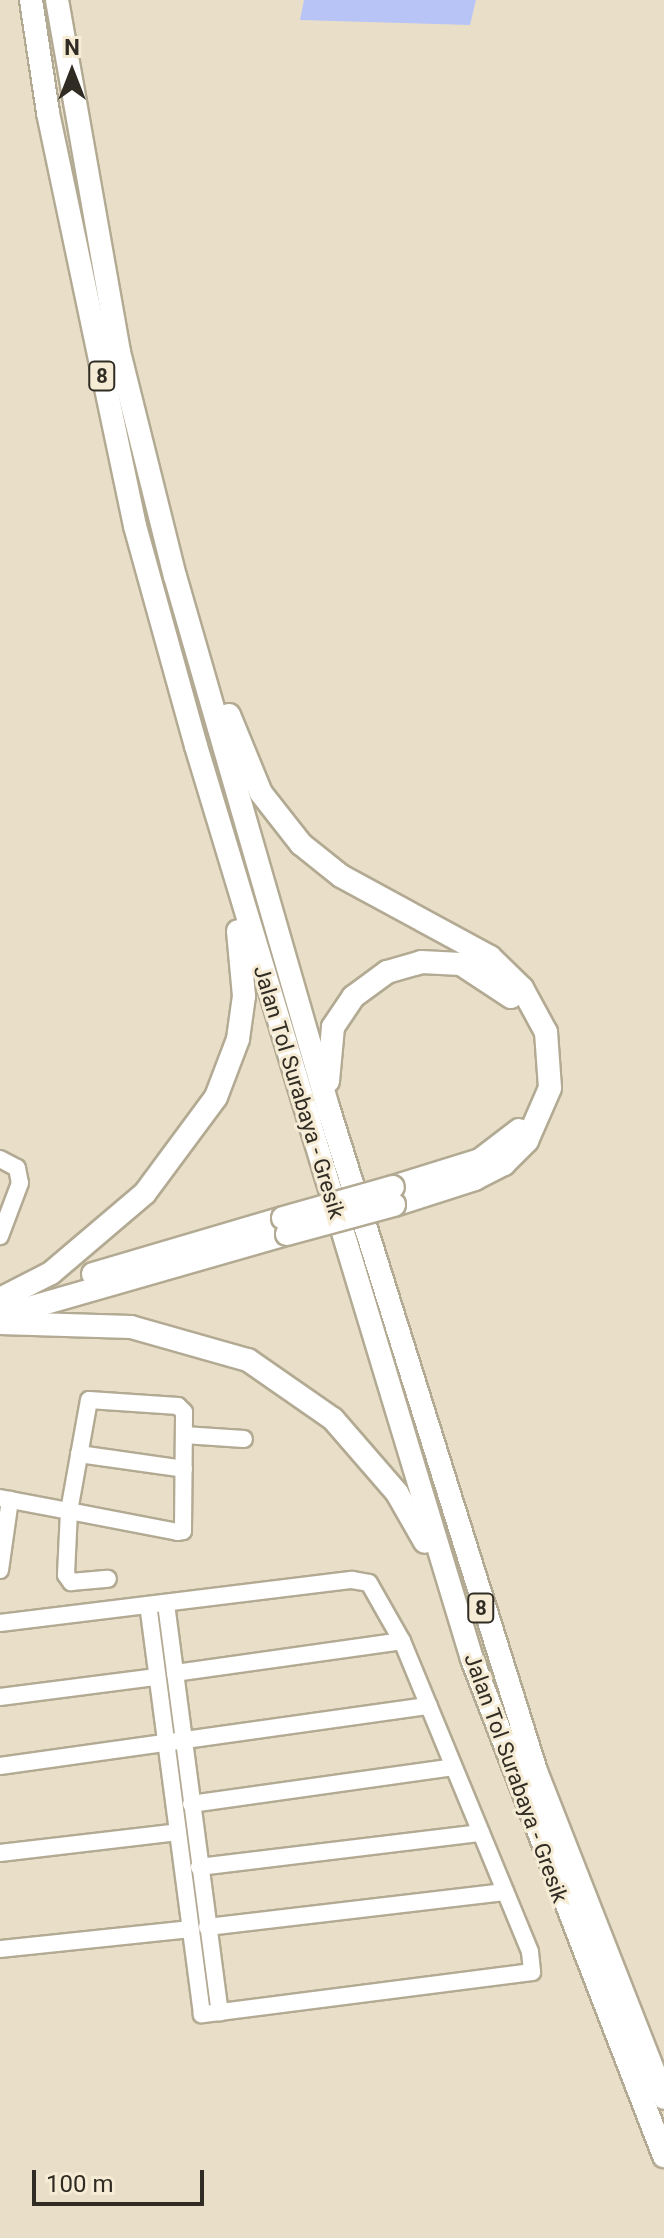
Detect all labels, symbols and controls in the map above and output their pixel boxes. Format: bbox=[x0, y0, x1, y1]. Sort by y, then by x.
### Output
north arrow bbox=[32, 32, 112, 112]
text: N bbox=[64, 35, 80, 60]
road number: 8 bbox=[88, 360, 116, 392]
street label: Jalan Tol Surabaya - Gresik bbox=[248, 962, 350, 1222]
road number: 8 bbox=[467, 1592, 495, 1624]
street label: Jalan Tol Surabaya - Gresik bbox=[458, 1650, 574, 1906]
scale bar bbox=[36, 2154, 208, 2204]
text: 100 m bbox=[46, 2170, 113, 2198]

